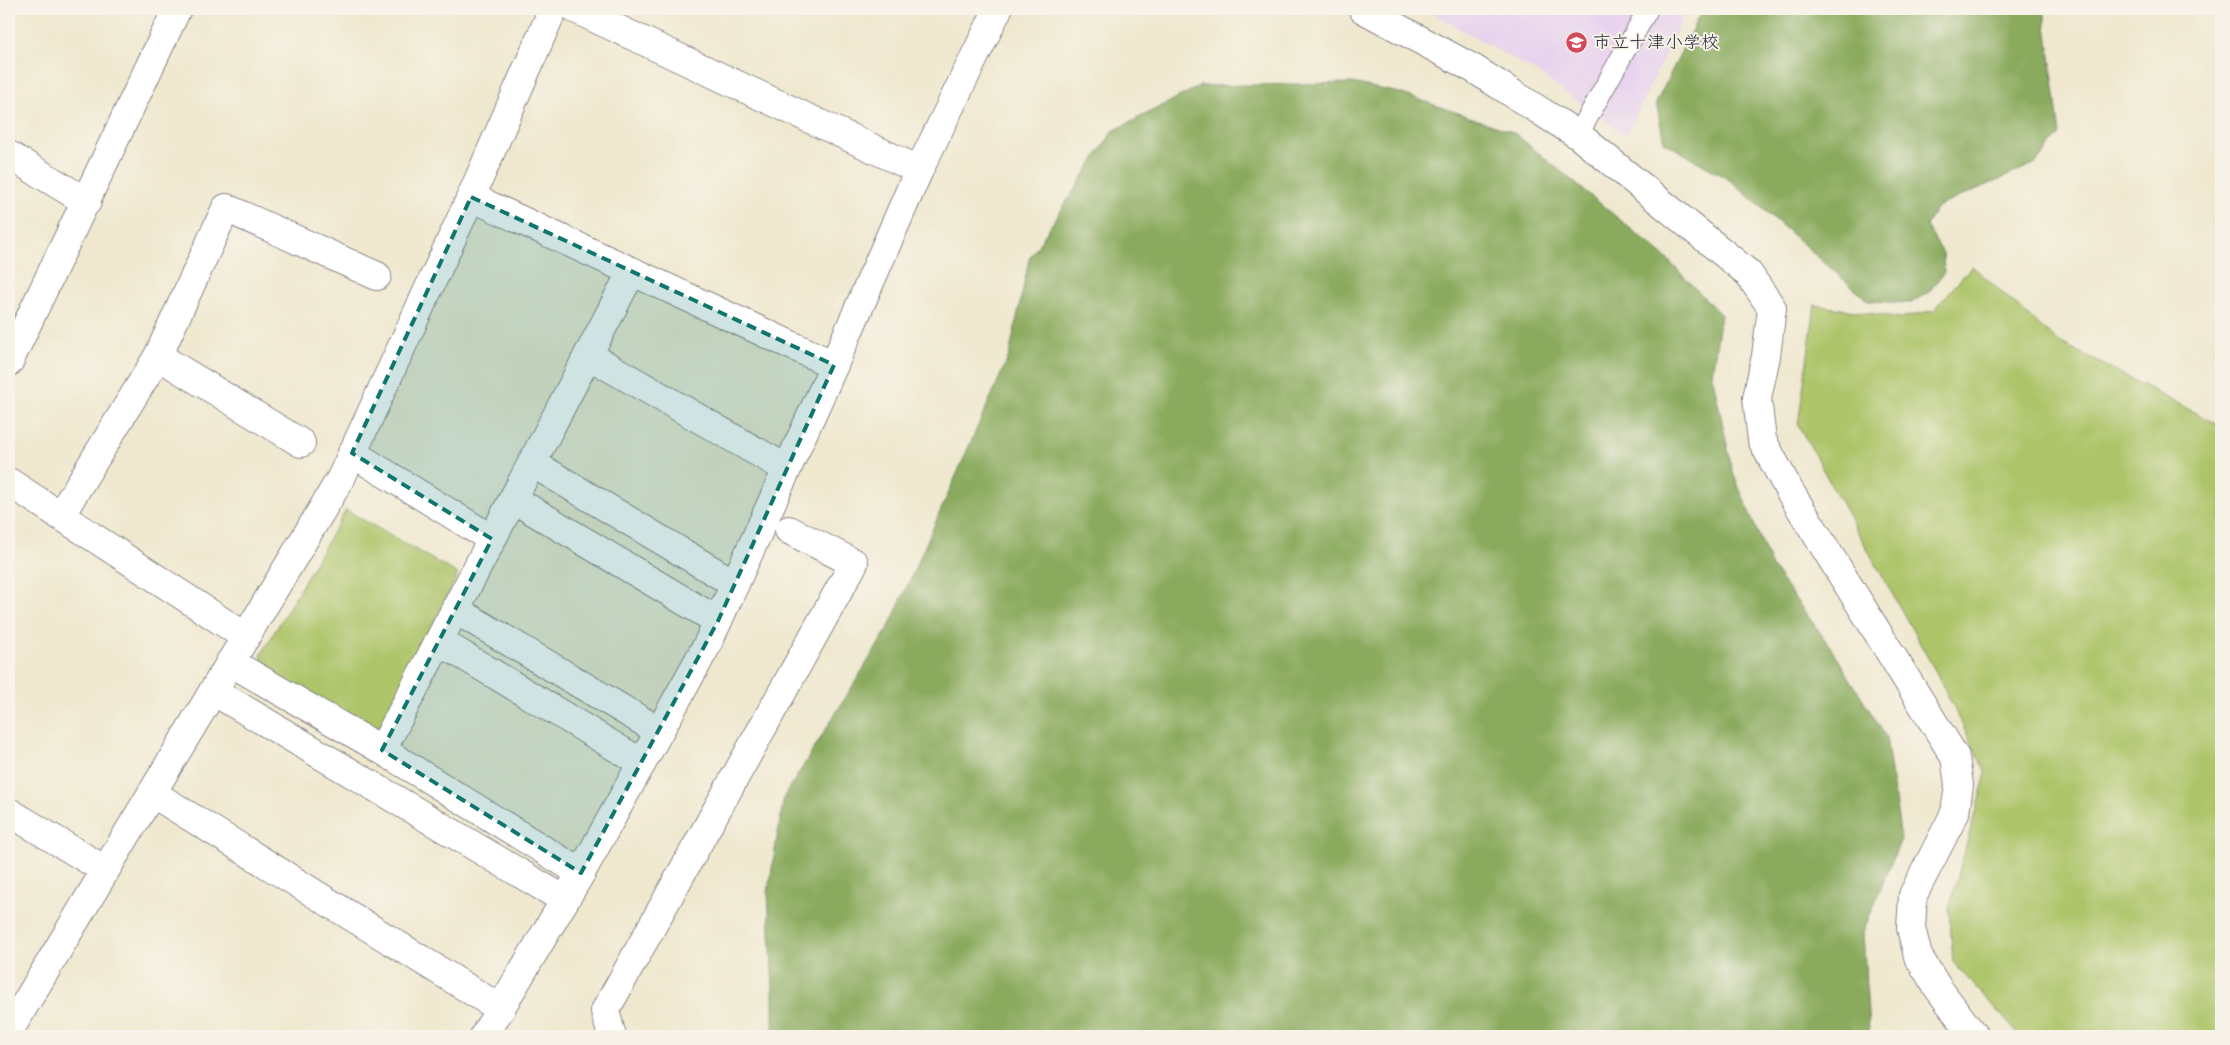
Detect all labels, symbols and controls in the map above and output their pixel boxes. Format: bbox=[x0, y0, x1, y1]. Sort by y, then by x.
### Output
school or university icon: 市立十津小学校 bbox=[1565, 30, 1589, 54]
place label: 市立十津小学校 bbox=[1593, 31, 1719, 54]

